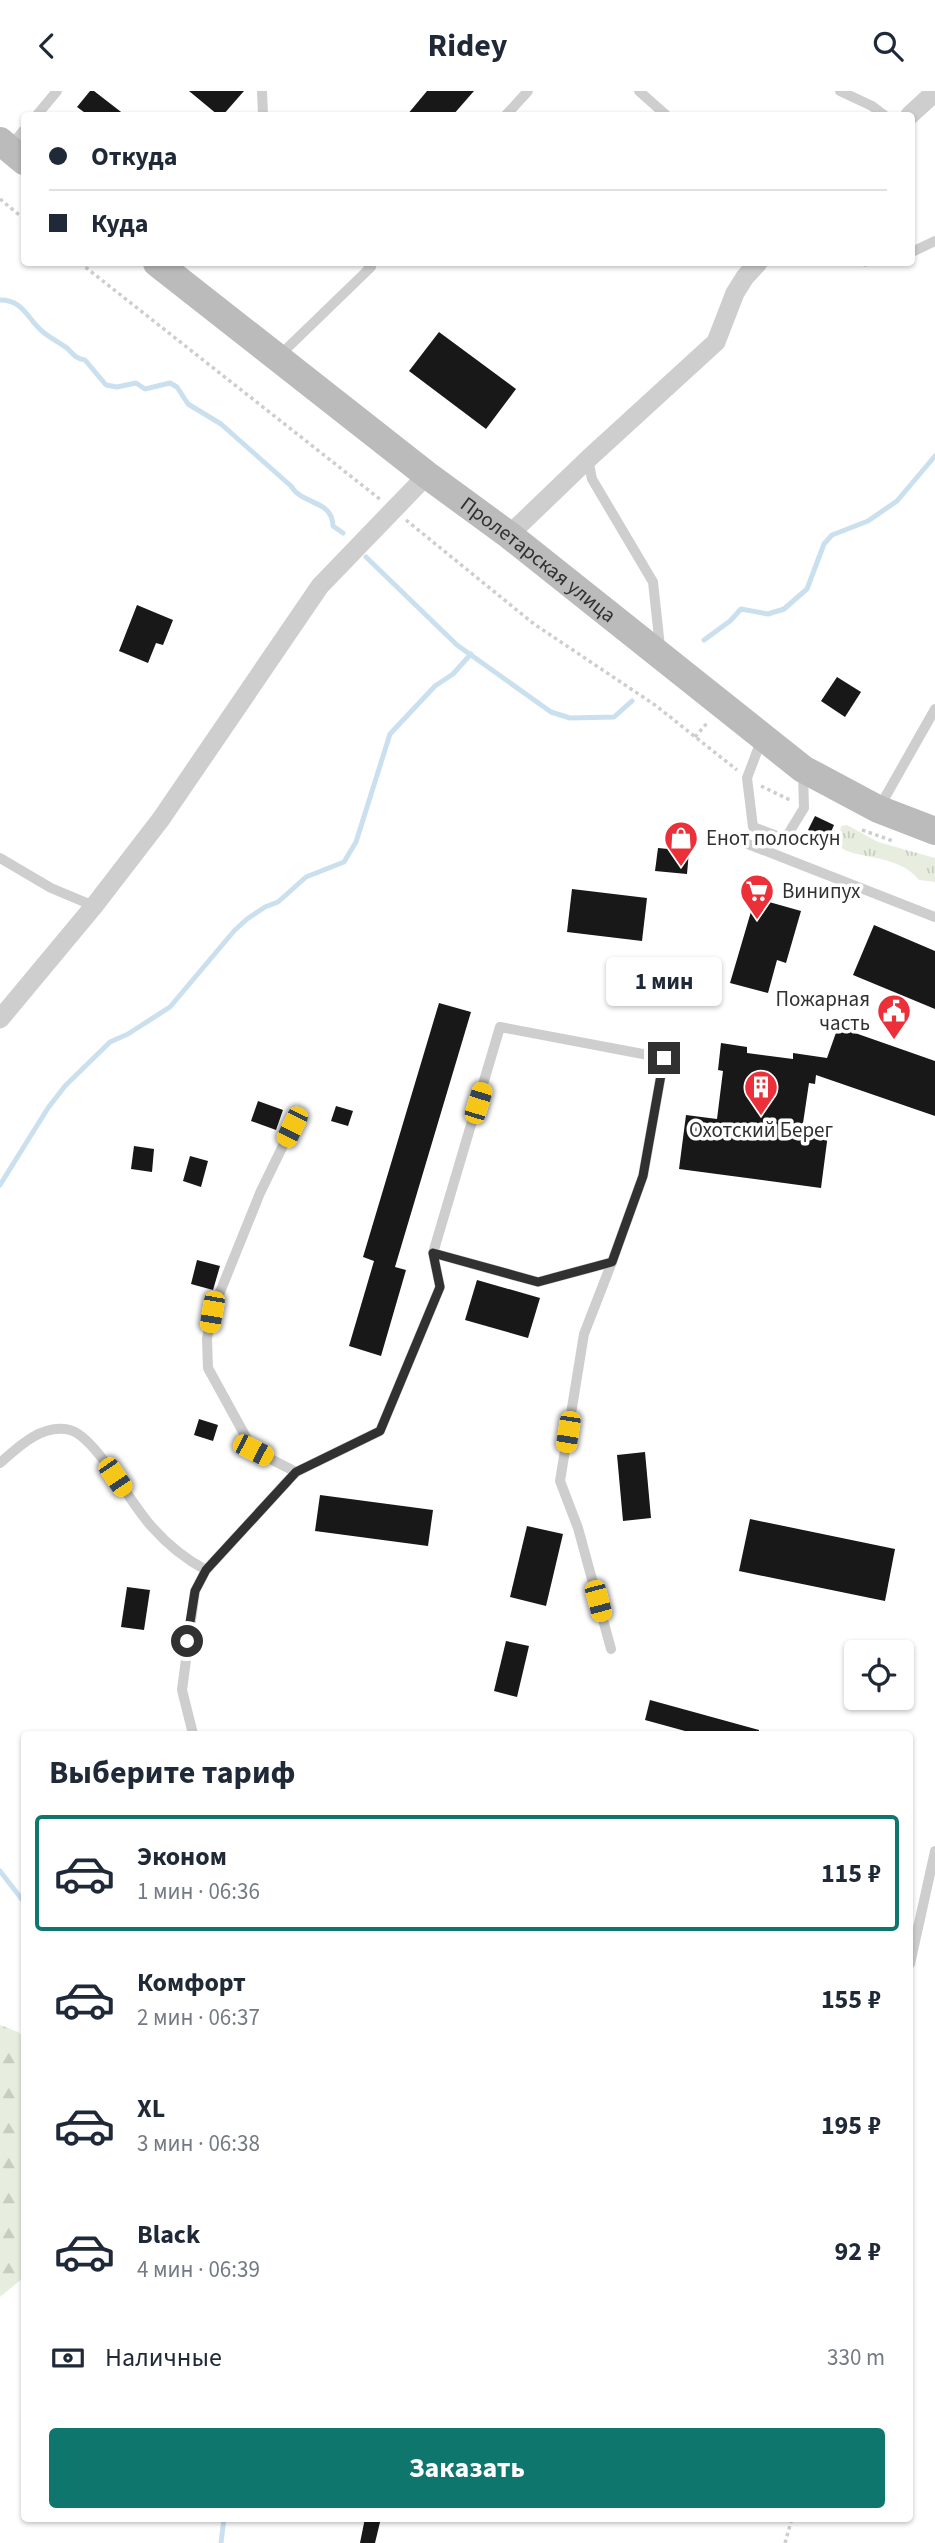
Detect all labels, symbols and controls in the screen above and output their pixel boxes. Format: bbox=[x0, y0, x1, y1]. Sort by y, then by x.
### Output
text: Ridey bbox=[428, 23, 507, 69]
icon: back bbox=[28, 27, 66, 65]
icon: search bbox=[869, 27, 907, 65]
text: Откуда bbox=[91, 138, 178, 175]
text: Куда bbox=[91, 205, 149, 242]
street label: Пролетарская улица bbox=[454, 489, 622, 630]
shop icon: Енот полоскун bbox=[662, 819, 700, 868]
place label: Енот полоскун bbox=[706, 823, 841, 853]
supermarket icon: Винипух bbox=[738, 872, 776, 921]
place label: Винипух bbox=[782, 876, 861, 906]
callout: 1 мин bbox=[606, 957, 722, 1005]
text: 1 мин bbox=[635, 965, 693, 998]
place label: Пожарная часть bbox=[775, 984, 870, 1038]
public building icon: Пожарная часть bbox=[875, 992, 913, 1041]
route end bbox=[648, 1042, 680, 1074]
building icon: Охотский Берег bbox=[742, 1068, 780, 1117]
car bbox=[462, 1080, 495, 1126]
car bbox=[274, 1104, 311, 1150]
place label: Охотский Берег bbox=[689, 1115, 833, 1145]
car bbox=[199, 1289, 226, 1335]
car bbox=[555, 1410, 582, 1454]
car bbox=[230, 1431, 277, 1469]
car bbox=[95, 1454, 136, 1500]
car bbox=[583, 1578, 614, 1624]
route start bbox=[171, 1625, 203, 1657]
map controls bbox=[844, 1640, 914, 1710]
button: locate bbox=[844, 1640, 914, 1710]
text: Выберите тариф bbox=[49, 1750, 296, 1796]
text: Эконом bbox=[137, 1838, 227, 1875]
icon: car bbox=[53, 1842, 116, 1905]
text: 115 ₽ bbox=[821, 1855, 881, 1892]
text: 1 мин · 06:36 bbox=[137, 1875, 260, 1908]
text: Комфорт bbox=[137, 1964, 246, 2001]
icon: car bbox=[53, 1968, 116, 2031]
text: 155 ₽ bbox=[821, 1981, 881, 2018]
text: 2 мин · 06:37 bbox=[137, 2001, 260, 2034]
text: XL bbox=[137, 2090, 165, 2127]
icon: car bbox=[53, 2094, 116, 2157]
text: 195 ₽ bbox=[821, 2107, 881, 2144]
text: 3 мин · 06:38 bbox=[137, 2127, 260, 2160]
text: Black bbox=[137, 2216, 200, 2253]
icon: car bbox=[53, 2220, 116, 2283]
text: 92 ₽ bbox=[835, 2233, 881, 2270]
text: 4 мин · 06:39 bbox=[137, 2253, 260, 2286]
icon: cash bbox=[49, 2339, 87, 2377]
text: Наличные bbox=[105, 2339, 222, 2376]
text: 330 m bbox=[827, 2341, 885, 2374]
button: Заказать bbox=[49, 2428, 885, 2508]

